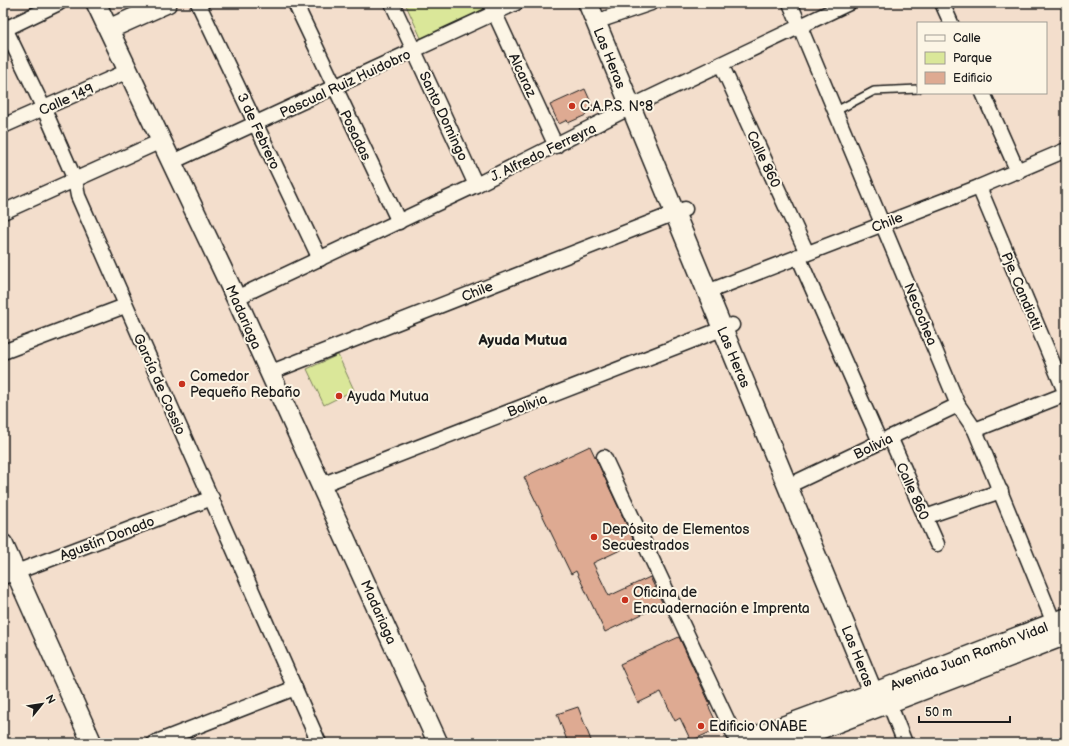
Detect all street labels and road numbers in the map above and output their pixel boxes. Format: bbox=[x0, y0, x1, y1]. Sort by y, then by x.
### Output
street label: Las Heras bbox=[590, 25, 630, 91]
street label: Pascual Ruiz Huidobro bbox=[277, 46, 413, 121]
street label: Alcaraz bbox=[505, 51, 540, 100]
street label: Santo Domingo bbox=[415, 69, 472, 164]
street label: Calle 149 bbox=[36, 80, 96, 119]
street label: 3 de Febrero bbox=[233, 90, 284, 172]
street label: Posadas bbox=[336, 107, 375, 163]
street label: J. Alfredo Ferreyra bbox=[488, 119, 599, 185]
street label: Calle 860 bbox=[743, 128, 784, 190]
street label: Chile bbox=[869, 209, 905, 236]
street label: Pje. Candiotti bbox=[997, 250, 1046, 333]
street label: Chile bbox=[459, 278, 495, 305]
street label: Necochea bbox=[900, 281, 941, 348]
street label: Madariaga bbox=[222, 283, 265, 352]
street label: Las Heras bbox=[713, 324, 754, 390]
street label: García de Cossio bbox=[130, 331, 189, 437]
street label: Bolivia bbox=[505, 390, 550, 421]
street label: Bolivia bbox=[851, 430, 896, 463]
street label: Calle 860 bbox=[892, 460, 933, 523]
street label: Agustín Donado bbox=[57, 513, 157, 564]
street label: Madariaga bbox=[357, 578, 400, 647]
street label: Avenida Juan Ramón Vidal bbox=[888, 619, 1050, 694]
street label: Las Heras bbox=[838, 623, 878, 689]

